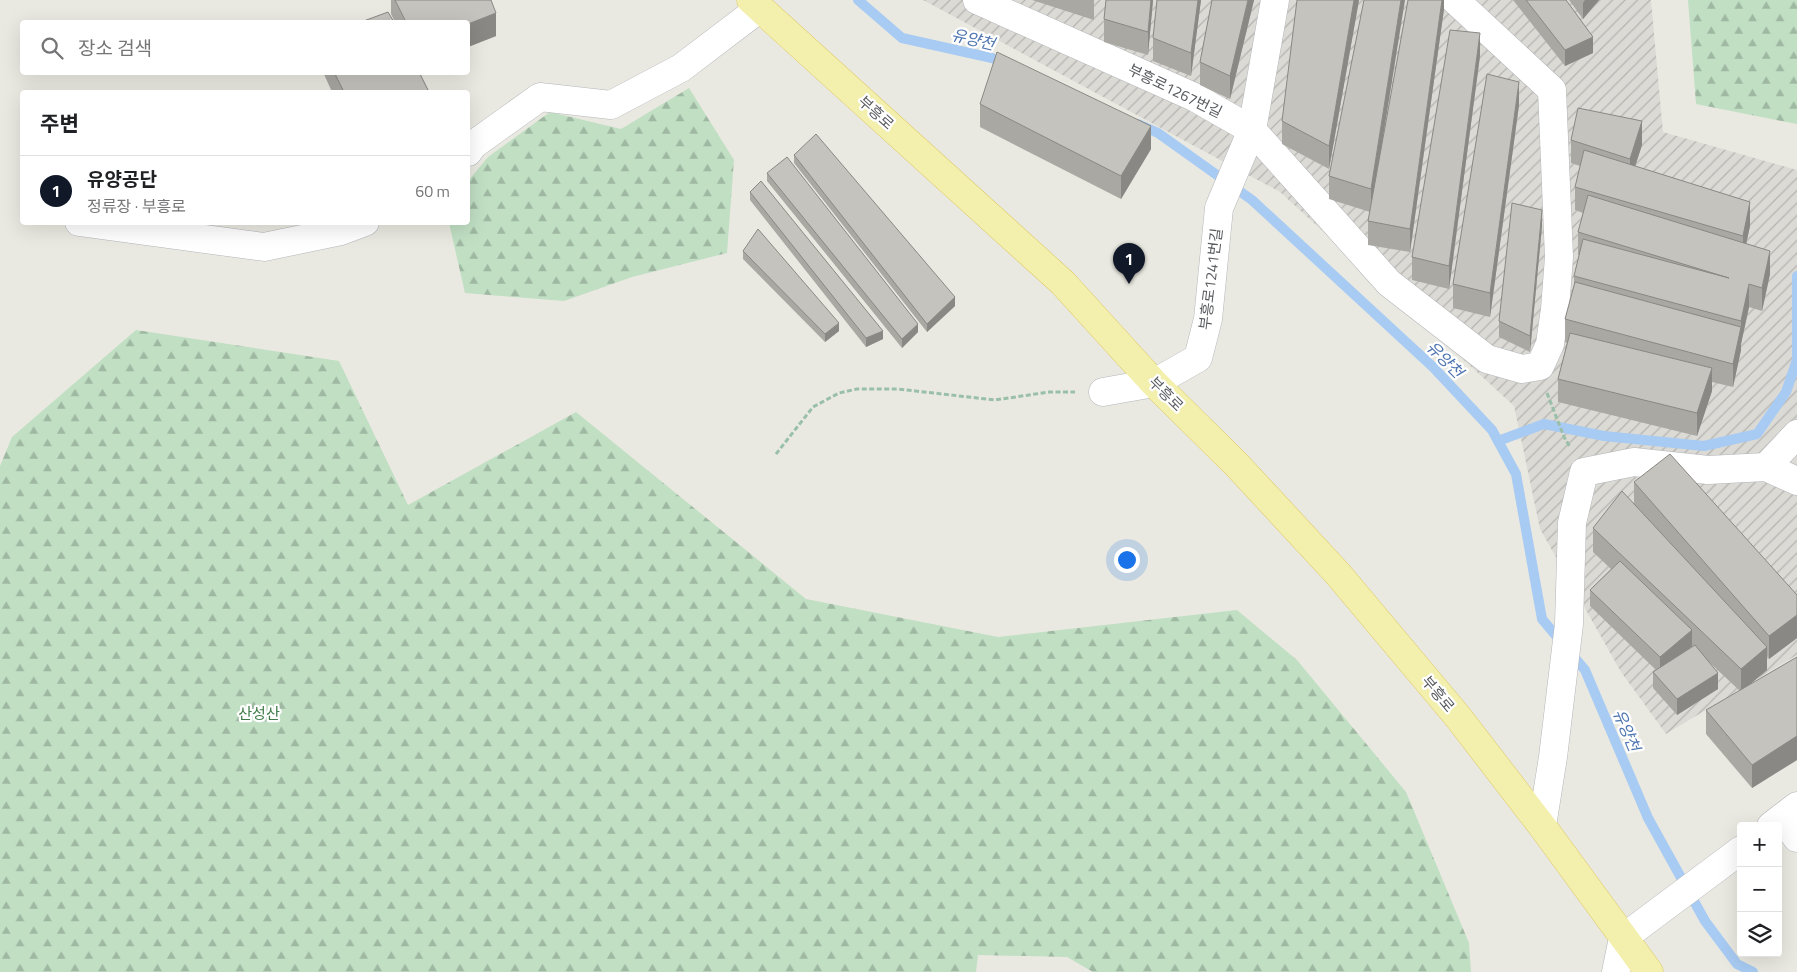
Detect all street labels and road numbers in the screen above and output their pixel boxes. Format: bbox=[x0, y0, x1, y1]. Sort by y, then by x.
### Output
street label: 부흥로1267번길 bbox=[1124, 58, 1226, 123]
street label: 부흥로 bbox=[853, 90, 899, 135]
street label: 부흥로1241번길 bbox=[1193, 227, 1228, 331]
street label: 부흥로 bbox=[1144, 371, 1189, 416]
street label: 부흥로 bbox=[1416, 670, 1461, 717]

